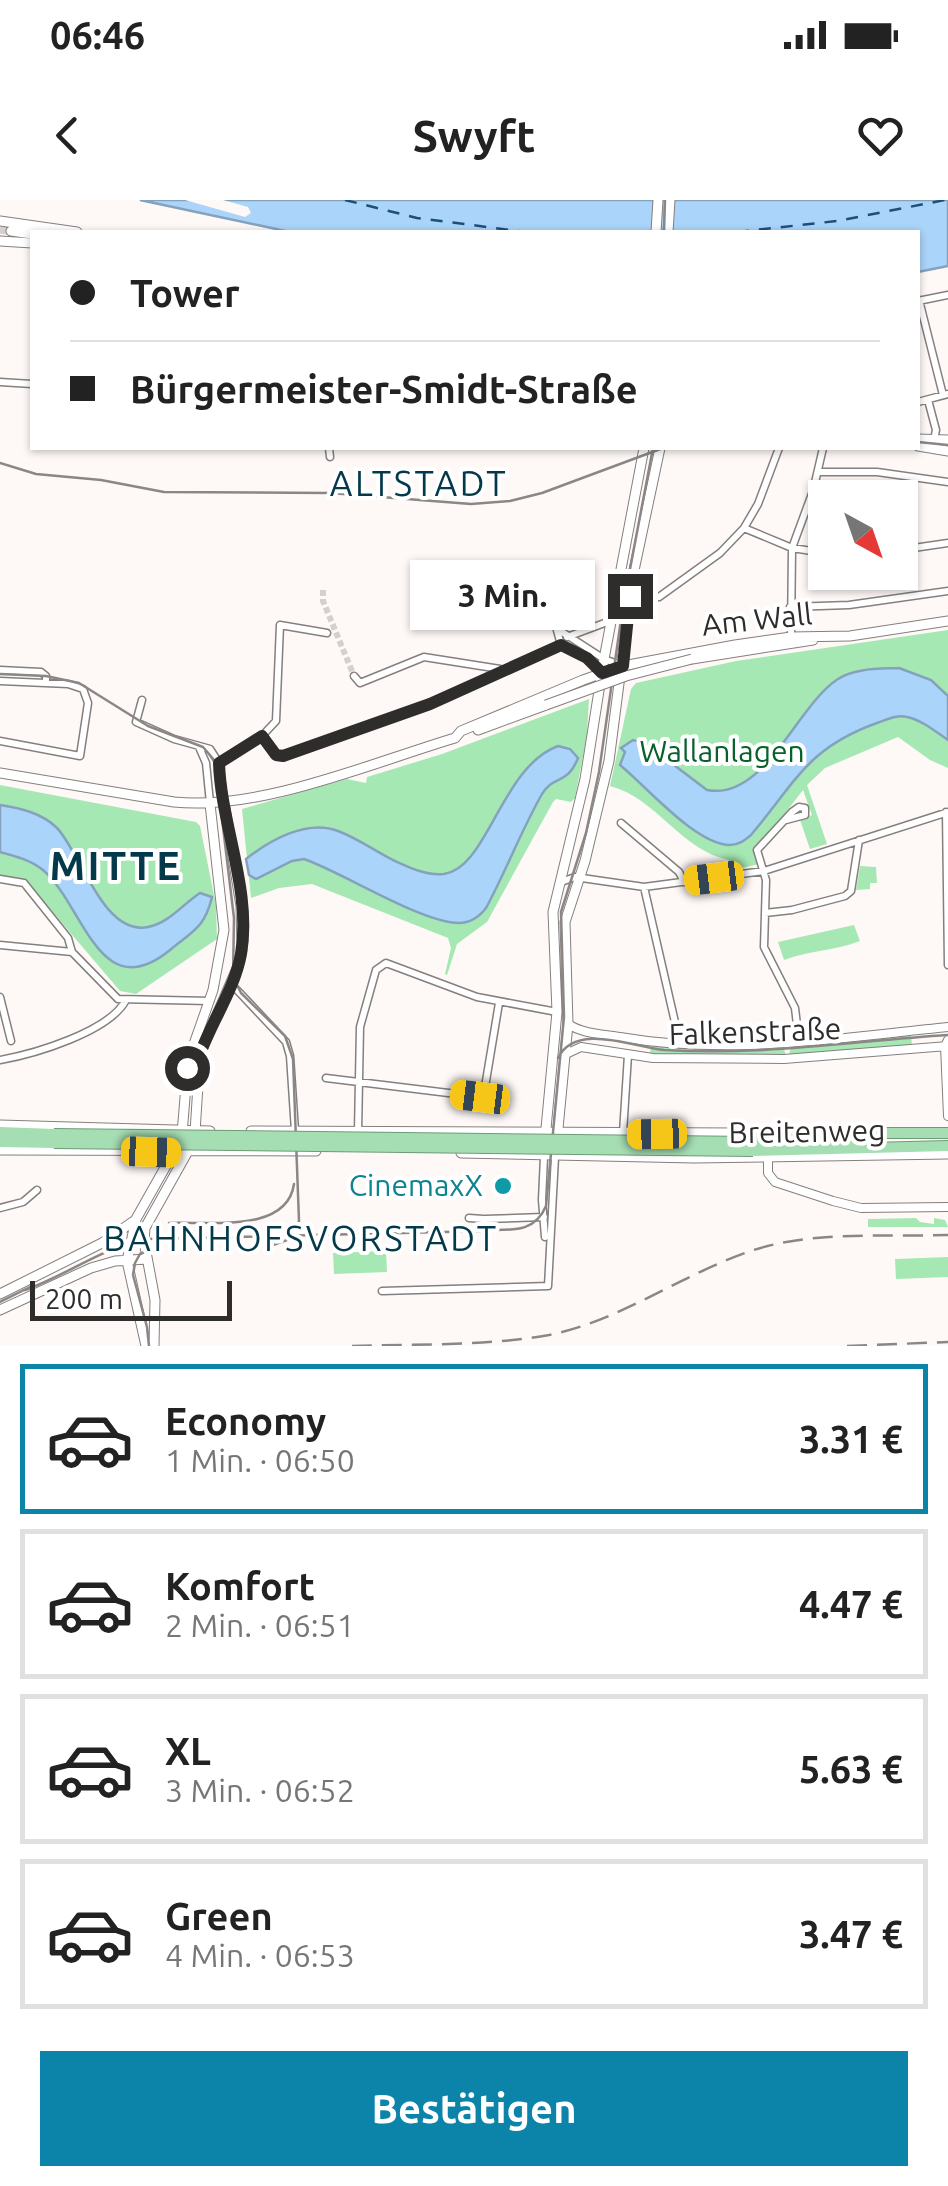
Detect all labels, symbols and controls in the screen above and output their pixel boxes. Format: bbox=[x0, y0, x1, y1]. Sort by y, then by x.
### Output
text: 06:46 bbox=[50, 14, 145, 56]
icon: back bbox=[40, 108, 95, 163]
icon: heart bbox=[853, 108, 908, 163]
text: Swyft bbox=[412, 110, 536, 161]
text: Tower bbox=[130, 272, 240, 314]
text: Bürgermeister-Smidt-Straße bbox=[130, 368, 638, 410]
district label: ALTSTADT bbox=[330, 463, 508, 503]
north arrow bbox=[808, 480, 918, 590]
map controls bbox=[808, 480, 918, 590]
callout: 3 Min. bbox=[410, 561, 595, 631]
route end bbox=[608, 574, 653, 619]
text: 3 Min. bbox=[458, 577, 547, 613]
street label: Am Wall bbox=[700, 596, 814, 642]
park label: Wallanlagen bbox=[639, 734, 805, 768]
district label: MITTE bbox=[50, 843, 182, 888]
car bbox=[682, 859, 746, 897]
street label: Falkenstraße bbox=[668, 1011, 842, 1051]
route start bbox=[165, 1046, 210, 1091]
car bbox=[448, 1078, 512, 1116]
street label: Breitenweg bbox=[728, 1113, 886, 1149]
car bbox=[627, 1118, 687, 1150]
car bbox=[120, 1136, 182, 1168]
place label: CinemaxX bbox=[349, 1168, 483, 1202]
marker: CinemaxX bbox=[492, 1175, 514, 1197]
district label: BAHNHOFSVORSTADT bbox=[103, 1218, 499, 1258]
scale bar bbox=[30, 1276, 232, 1320]
text: 200 m bbox=[45, 1283, 123, 1314]
icon: car bbox=[45, 1394, 135, 1484]
text: Economy bbox=[165, 1400, 326, 1442]
text: 3.31 € bbox=[799, 1418, 903, 1460]
text: 1 Min. · 06:50 bbox=[165, 1442, 355, 1478]
icon: car bbox=[45, 1559, 135, 1649]
text: Komfort bbox=[165, 1565, 315, 1607]
text: 4.47 € bbox=[799, 1583, 903, 1625]
text: 2 Min. · 06:51 bbox=[165, 1607, 355, 1643]
icon: car bbox=[45, 1724, 135, 1814]
text: XL bbox=[165, 1730, 211, 1772]
text: 5.63 € bbox=[799, 1748, 903, 1790]
text: 3 Min. · 06:52 bbox=[165, 1772, 355, 1808]
icon: car bbox=[45, 1889, 135, 1979]
text: Green bbox=[165, 1895, 273, 1937]
text: 3.47 € bbox=[799, 1913, 903, 1955]
text: 4 Min. · 06:53 bbox=[165, 1937, 355, 1973]
button: Bestätigen bbox=[40, 2051, 908, 2166]

